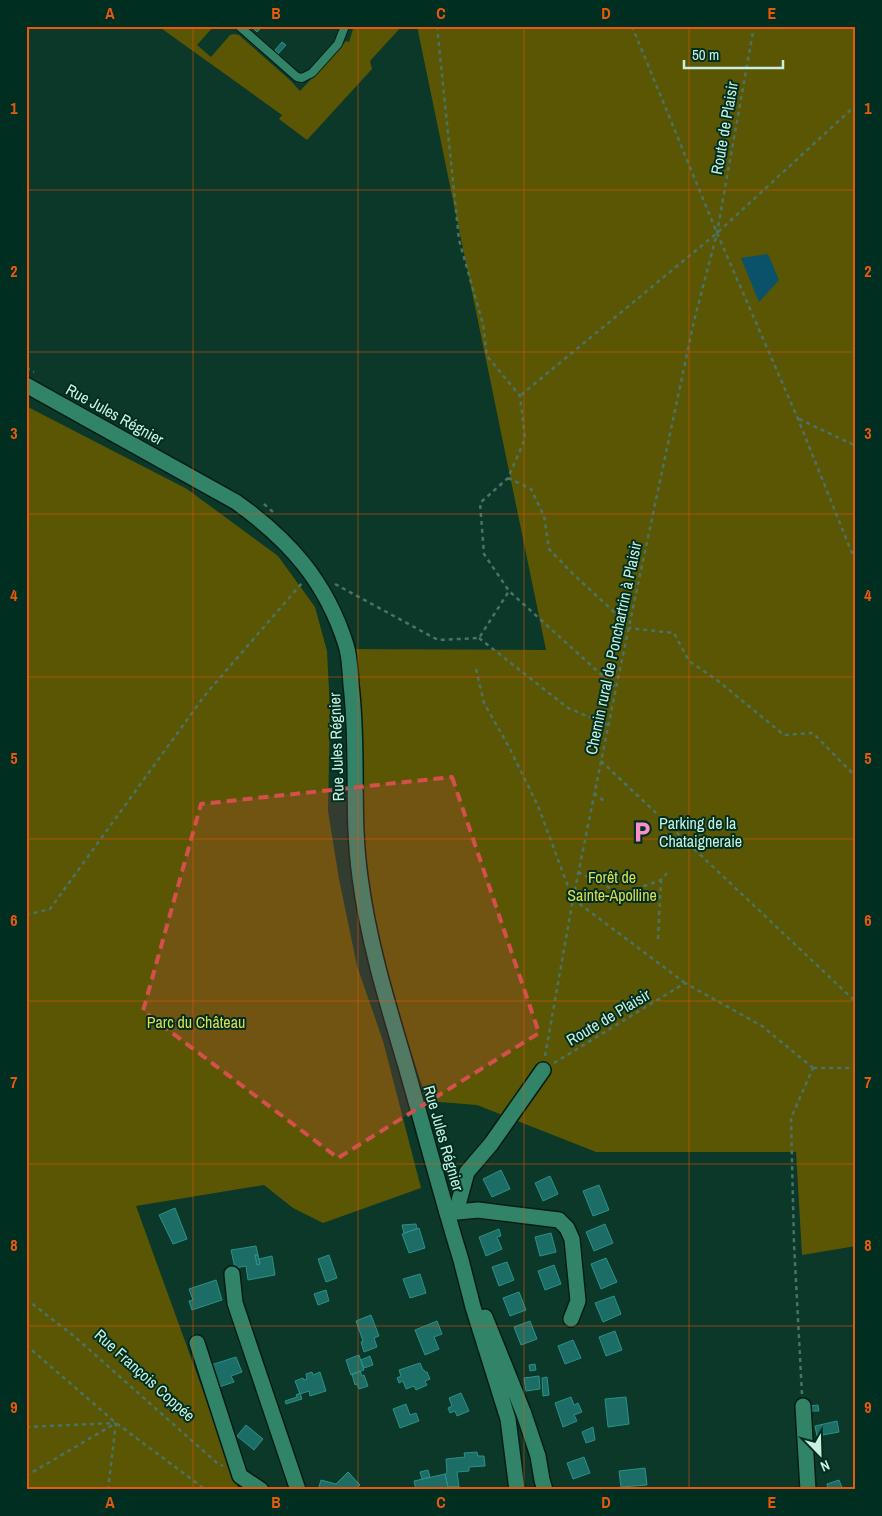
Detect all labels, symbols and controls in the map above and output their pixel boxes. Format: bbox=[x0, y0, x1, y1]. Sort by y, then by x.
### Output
text: A bbox=[105, 2, 115, 24]
text: B bbox=[271, 2, 281, 24]
text: C bbox=[436, 2, 446, 24]
text: D bbox=[601, 2, 611, 24]
text: E bbox=[768, 2, 777, 24]
scale bar bbox=[684, 38, 783, 70]
text: 50 m bbox=[692, 44, 719, 65]
street label: Route de Plaisir bbox=[705, 79, 743, 176]
text: 1 bbox=[10, 97, 18, 119]
text: 1 bbox=[864, 97, 872, 119]
text: 2 bbox=[10, 260, 18, 282]
text: 2 bbox=[864, 260, 872, 282]
street label: Rue Jules Régnier bbox=[62, 378, 168, 450]
text: 3 bbox=[10, 422, 18, 444]
text: 3 bbox=[864, 422, 872, 444]
street label: Chemin rural de Ponchartrin à Plaisir bbox=[580, 539, 646, 757]
text: 4 bbox=[10, 584, 18, 606]
text: 4 bbox=[864, 584, 872, 606]
street label: Rue Jules Régnier bbox=[323, 692, 349, 802]
text: 5 bbox=[10, 747, 18, 769]
text: 5 bbox=[864, 747, 872, 769]
place label: Parking de la Chataigneraie bbox=[659, 812, 742, 852]
parking icon: Parking de la Chataigneraie bbox=[629, 819, 655, 845]
park label: Forêt de Sainte-Apolline bbox=[567, 866, 657, 906]
text: 6 bbox=[10, 909, 18, 931]
text: 6 bbox=[864, 909, 872, 931]
street label: Route de Plaisir bbox=[562, 983, 655, 1051]
park label: Parc du Château bbox=[147, 1011, 245, 1033]
text: 7 bbox=[10, 1071, 18, 1093]
text: 7 bbox=[864, 1071, 872, 1093]
street label: Rue Jules Régnier bbox=[418, 1083, 470, 1194]
text: 8 bbox=[10, 1234, 18, 1256]
text: 8 bbox=[864, 1234, 872, 1256]
street label: Rue François Coppée bbox=[90, 1324, 200, 1426]
text: 9 bbox=[10, 1396, 18, 1418]
text: 9 bbox=[864, 1396, 872, 1418]
north arrow bbox=[794, 1428, 844, 1478]
text: N bbox=[818, 1456, 832, 1476]
text: A bbox=[105, 1491, 115, 1513]
text: B bbox=[271, 1491, 281, 1513]
text: C bbox=[436, 1491, 446, 1513]
text: D bbox=[601, 1491, 611, 1513]
text: E bbox=[768, 1491, 777, 1513]

